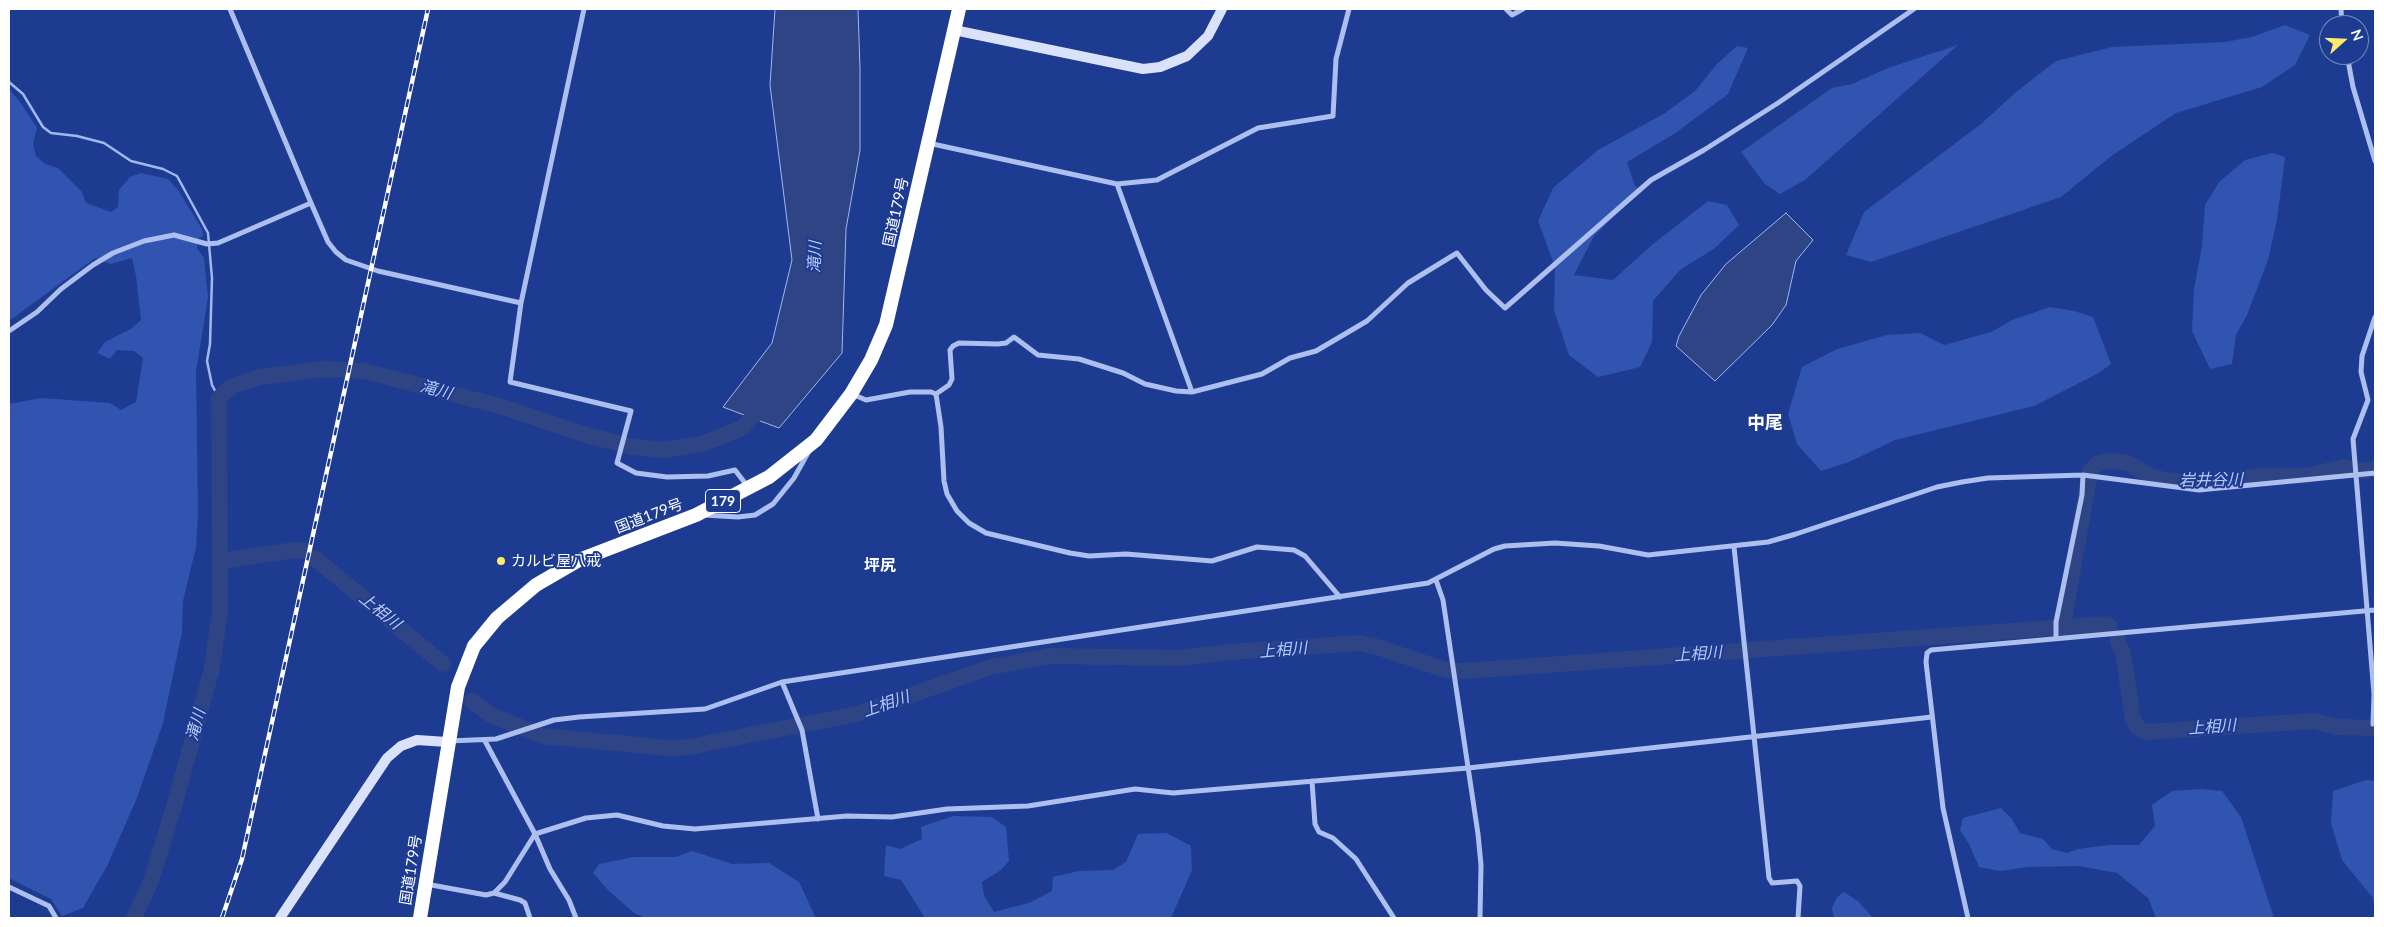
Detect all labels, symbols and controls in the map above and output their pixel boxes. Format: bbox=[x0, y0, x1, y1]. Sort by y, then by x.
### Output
north arrow bbox=[2319, 15, 2369, 65]
text: N bbox=[2348, 27, 2367, 43]
street label: 国道179号 bbox=[880, 175, 912, 249]
water label: 滝川 bbox=[805, 241, 825, 273]
water label: 滝川 bbox=[418, 377, 454, 403]
district label: 中尾 bbox=[1747, 412, 1783, 434]
water label: 岩井谷川 bbox=[2179, 470, 2243, 490]
road number: 179 bbox=[706, 490, 740, 512]
street label: 国道179号 bbox=[613, 495, 685, 537]
place label: カルビ屋八戒 bbox=[511, 552, 601, 570]
marker: カルビ屋八戒 bbox=[495, 555, 507, 567]
district label: 坪尻 bbox=[864, 556, 896, 576]
water label: 上相川 bbox=[355, 588, 405, 634]
water label: 上相川 bbox=[1258, 638, 1308, 662]
water label: 上相川 bbox=[1673, 643, 1723, 665]
water label: 上相川 bbox=[860, 687, 912, 721]
water label: 滝川 bbox=[183, 707, 209, 743]
water label: 上相川 bbox=[2187, 716, 2237, 738]
street label: 国道179号 bbox=[397, 833, 425, 907]

